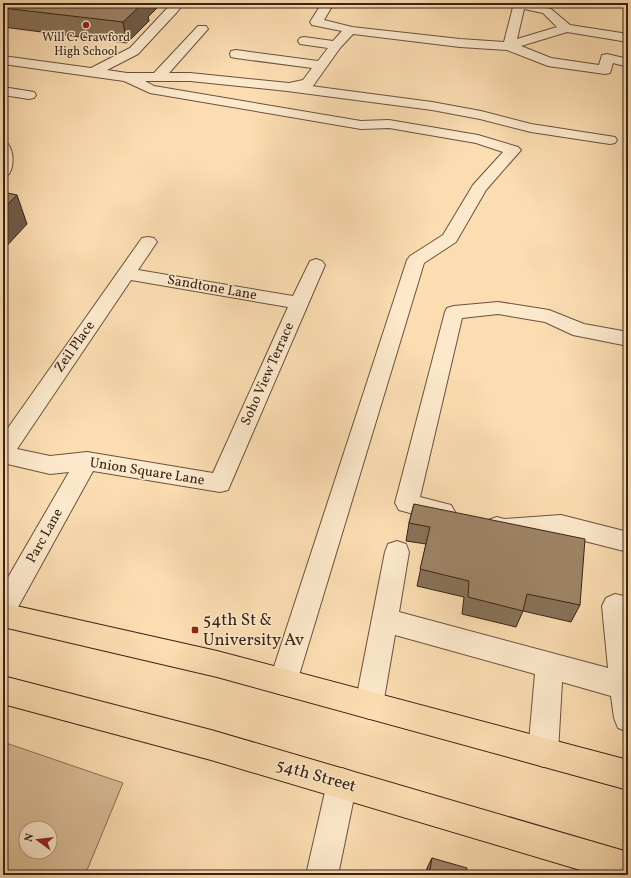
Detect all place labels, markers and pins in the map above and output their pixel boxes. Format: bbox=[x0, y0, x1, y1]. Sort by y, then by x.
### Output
marker: Will C. Crawford High School bbox=[81, 20, 91, 30]
place label: Will C. Crawford High School bbox=[42, 30, 130, 60]
place label: 54th St & University Av bbox=[203, 609, 304, 652]
marker: 54th St & University Av bbox=[190, 625, 200, 635]

